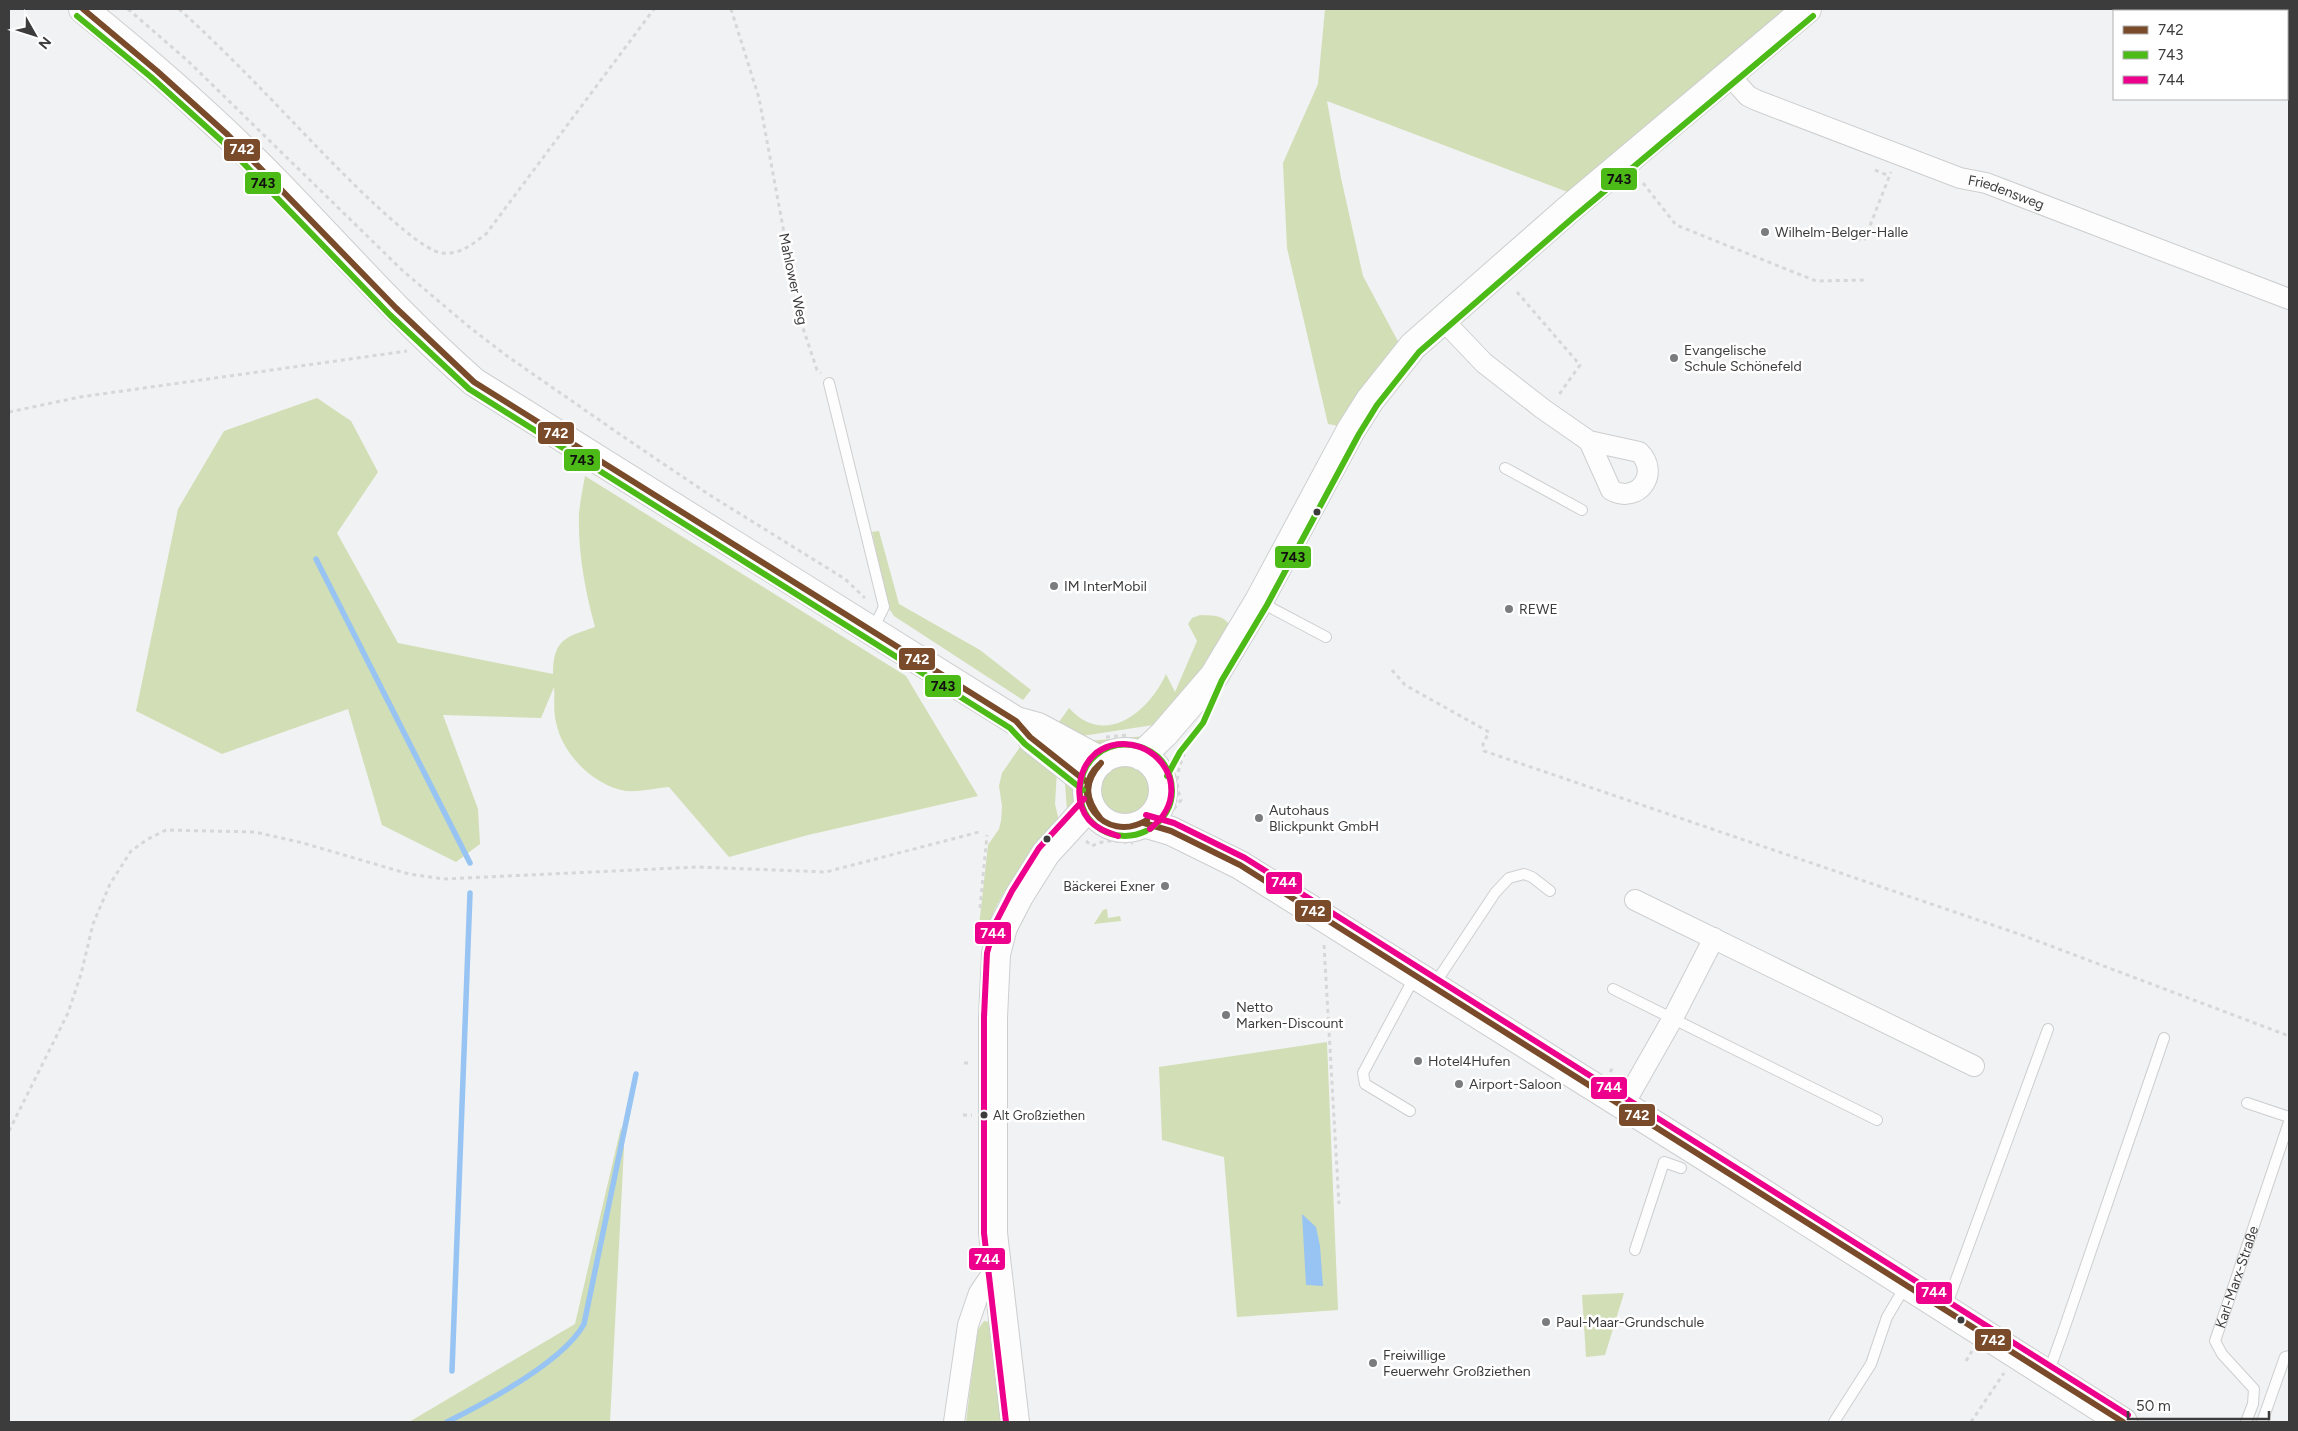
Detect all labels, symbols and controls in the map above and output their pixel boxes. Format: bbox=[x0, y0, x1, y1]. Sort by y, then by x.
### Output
north arrow bbox=[10, 10, 60, 60]
legend bbox=[2113, 10, 2288, 100]
text: 742 bbox=[2158, 21, 2184, 39]
text: N bbox=[35, 33, 55, 52]
text: 743 bbox=[2158, 46, 2184, 64]
text: 744 bbox=[2158, 71, 2185, 89]
line badge: 742 bbox=[223, 138, 261, 162]
text: 742 bbox=[230, 141, 254, 158]
line badge: 743 bbox=[1600, 167, 1638, 191]
line badge: 743 bbox=[244, 171, 282, 195]
text: 743 bbox=[1607, 171, 1631, 188]
street label: Friedensweg bbox=[1967, 171, 2047, 213]
text: 743 bbox=[251, 175, 275, 192]
place label: Wilhelm-Belger-Halle bbox=[1775, 224, 1909, 241]
marker: Wilhelm-Belger-Halle bbox=[1759, 226, 1771, 238]
street label: Mahlower Weg bbox=[775, 232, 811, 326]
place label: Evangelische Schule Schönefeld bbox=[1684, 342, 1802, 375]
marker: Evangelische Schule Schönefeld bbox=[1668, 352, 1680, 364]
line badge: 742 bbox=[537, 421, 575, 445]
text: 742 bbox=[544, 425, 568, 442]
line badge: 743 bbox=[563, 448, 601, 472]
text: 743 bbox=[570, 452, 594, 469]
unlabelled marker bbox=[1312, 507, 1322, 517]
line badge: 743 bbox=[1274, 545, 1312, 569]
text: 743 bbox=[1281, 549, 1305, 566]
place label: IM InterMobil bbox=[1064, 578, 1147, 595]
marker: IM InterMobil bbox=[1048, 580, 1060, 592]
place label: REWE bbox=[1519, 601, 1558, 618]
marker: REWE bbox=[1503, 603, 1515, 615]
line badge: 742 bbox=[898, 647, 936, 671]
text: 742 bbox=[905, 651, 929, 668]
line badge: 743 bbox=[924, 674, 962, 698]
text: 743 bbox=[931, 678, 955, 695]
place label: Autohaus Blickpunkt GmbH bbox=[1269, 802, 1379, 835]
marker: Autohaus Blickpunkt GmbH bbox=[1253, 812, 1265, 824]
unlabelled marker bbox=[1042, 834, 1052, 844]
line badge: 744 bbox=[1265, 871, 1303, 895]
text: 744 bbox=[1271, 874, 1297, 891]
place label: Bäckerei Exner bbox=[1063, 878, 1155, 895]
marker: Bäckerei Exner bbox=[1159, 880, 1171, 892]
line badge: 742 bbox=[1294, 899, 1332, 923]
text: 742 bbox=[1301, 903, 1325, 920]
line badge: 744 bbox=[974, 921, 1012, 945]
text: 744 bbox=[980, 925, 1006, 942]
place label: Netto Marken-Discount bbox=[1236, 999, 1344, 1032]
marker: Netto Marken-Discount bbox=[1220, 1009, 1232, 1021]
place label: Hotel4Hufen bbox=[1428, 1053, 1510, 1070]
marker: Hotel4Hufen bbox=[1412, 1055, 1424, 1067]
place label: Airport-Saloon bbox=[1469, 1076, 1562, 1093]
line badge: 744 bbox=[1590, 1076, 1628, 1100]
marker: Airport-Saloon bbox=[1453, 1078, 1465, 1090]
text: 744 bbox=[1596, 1079, 1622, 1096]
line badge: 742 bbox=[1618, 1103, 1656, 1127]
text: 742 bbox=[1625, 1107, 1649, 1124]
place label: Alt Großziethen bbox=[993, 1108, 1085, 1123]
marker: Alt Großziethen bbox=[979, 1110, 989, 1120]
street label: Karl-Marx-Straße bbox=[2211, 1223, 2262, 1330]
line badge: 744 bbox=[968, 1247, 1006, 1271]
text: 744 bbox=[974, 1251, 1000, 1268]
line badge: 744 bbox=[1915, 1281, 1953, 1305]
text: 744 bbox=[1921, 1284, 1947, 1301]
place label: Paul-Maar-Grundschule bbox=[1556, 1314, 1705, 1331]
unlabelled marker bbox=[1956, 1315, 1966, 1325]
marker: Paul-Maar-Grundschule bbox=[1540, 1316, 1552, 1328]
line badge: 742 bbox=[1974, 1328, 2012, 1352]
text: 742 bbox=[1981, 1332, 2005, 1349]
place label: Freiwillige Feuerwehr Großziethen bbox=[1383, 1347, 1531, 1380]
marker: Freiwillige Feuerwehr Großziethen bbox=[1367, 1357, 1379, 1369]
scale bar bbox=[2128, 1388, 2269, 1420]
text: 50 m bbox=[2136, 1397, 2171, 1415]

